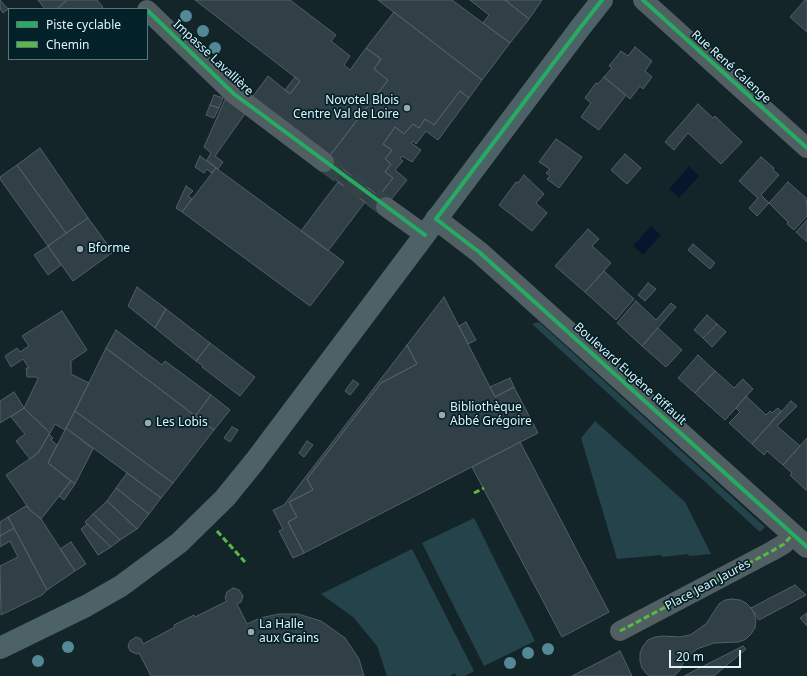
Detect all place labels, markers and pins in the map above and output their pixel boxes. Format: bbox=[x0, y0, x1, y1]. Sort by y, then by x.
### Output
place label: Novotel Blois Centre Val de Loire bbox=[293, 94, 399, 122]
marker: Novotel Blois Centre Val de Loire bbox=[402, 103, 412, 113]
place label: Bforme bbox=[88, 242, 130, 256]
marker: Bforme bbox=[75, 244, 85, 254]
place label: Bibliothèque Abbé Grégoire bbox=[450, 401, 532, 429]
marker: Bibliothèque Abbé Grégoire bbox=[437, 410, 447, 420]
place label: Les Lobis bbox=[156, 416, 208, 430]
marker: Les Lobis bbox=[143, 418, 153, 428]
place label: La Halle aux Grains bbox=[259, 618, 319, 646]
marker: La Halle aux Grains bbox=[246, 627, 256, 637]

